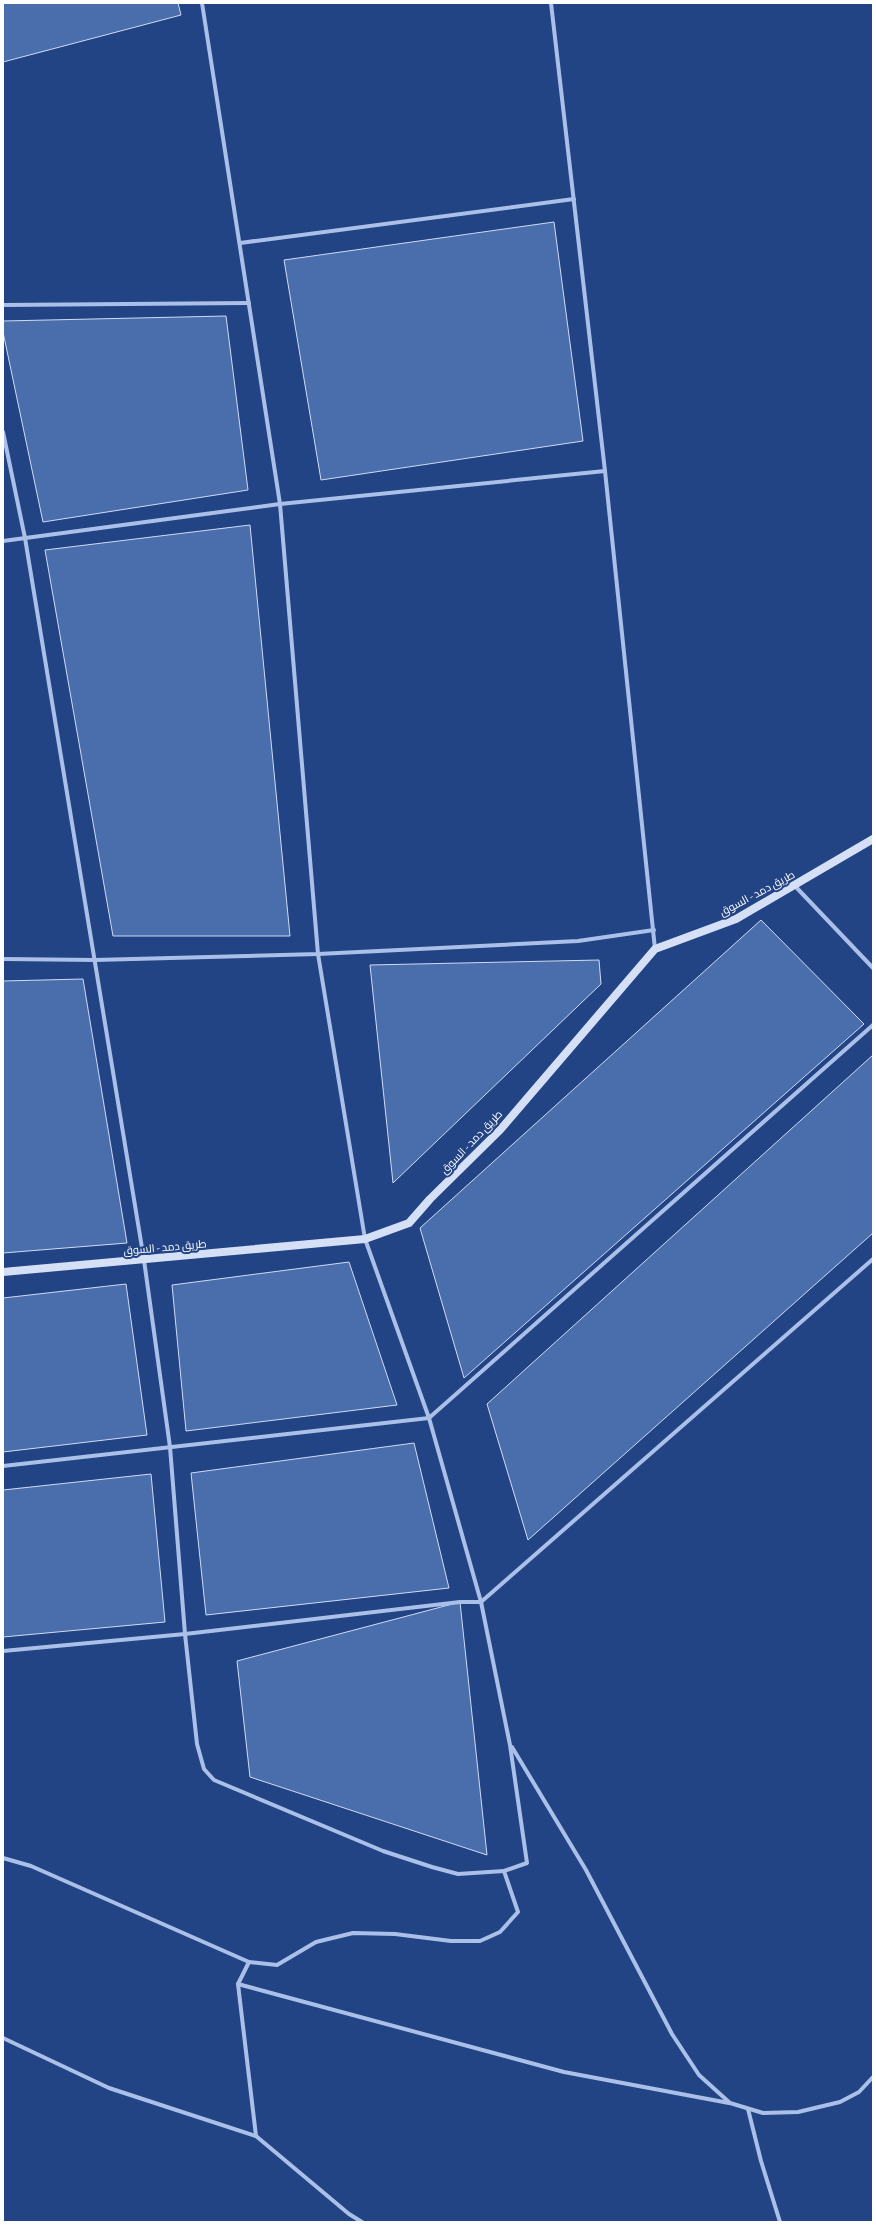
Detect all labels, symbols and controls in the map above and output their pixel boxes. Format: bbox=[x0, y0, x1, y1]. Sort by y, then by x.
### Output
street label: طريق دمد - السوق bbox=[718, 869, 797, 919]
street label: طريق دمد - السوق bbox=[438, 1108, 505, 1177]
street label: طريق دمد - السوق bbox=[123, 1238, 207, 1258]

